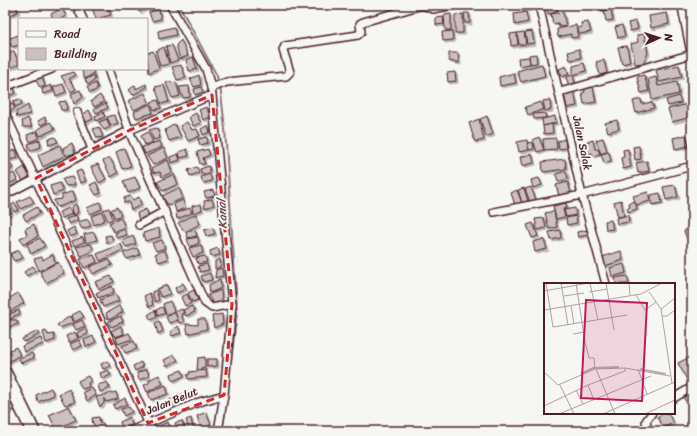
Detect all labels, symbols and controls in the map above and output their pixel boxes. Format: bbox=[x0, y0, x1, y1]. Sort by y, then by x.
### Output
legend bbox=[18, 18, 148, 70]
north arrow bbox=[639, 18, 679, 58]
text: Road bbox=[54, 23, 81, 45]
text: N bbox=[659, 32, 678, 42]
text: Building bbox=[54, 43, 97, 65]
street label: Jalan Salak bbox=[567, 113, 597, 172]
water label: Kanal bbox=[210, 196, 234, 229]
inset map bbox=[544, 283, 675, 414]
street label: Jalan Belut bbox=[142, 382, 201, 420]

